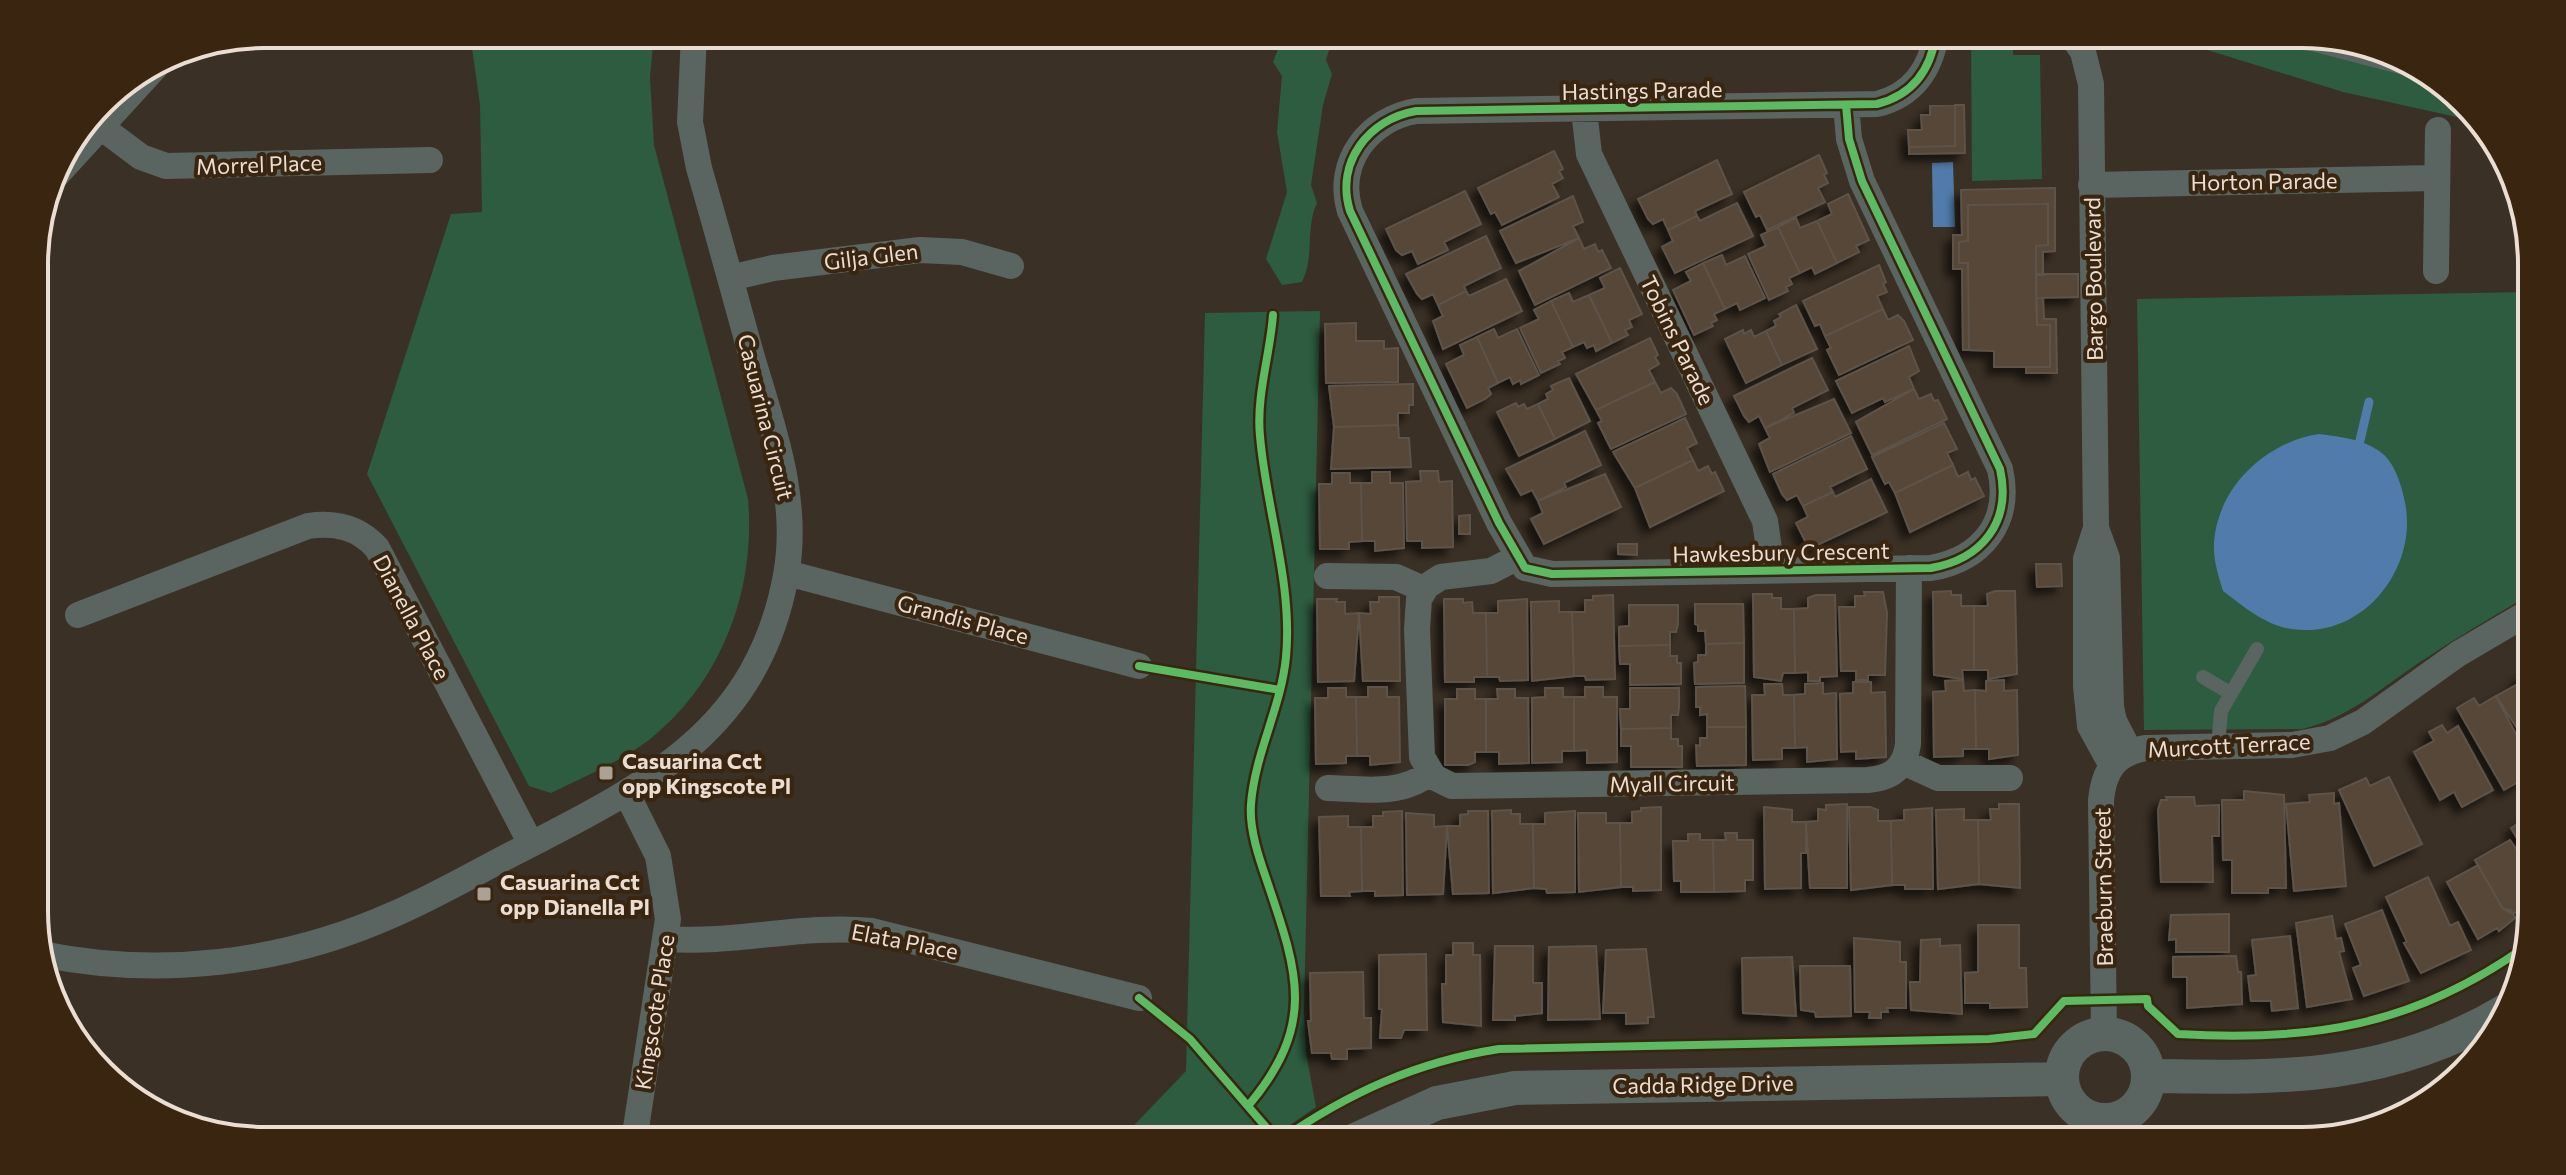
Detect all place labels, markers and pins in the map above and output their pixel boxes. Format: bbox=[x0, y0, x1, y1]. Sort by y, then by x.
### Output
place label: Casuarina Cct opp Kingscote Pl bbox=[622, 747, 791, 799]
marker: Casuarina Cct opp Kingscote Pl bbox=[597, 764, 615, 782]
place label: Casuarina Cct opp Dianella Pl bbox=[500, 868, 650, 920]
marker: Casuarina Cct opp Dianella Pl bbox=[475, 885, 493, 903]

